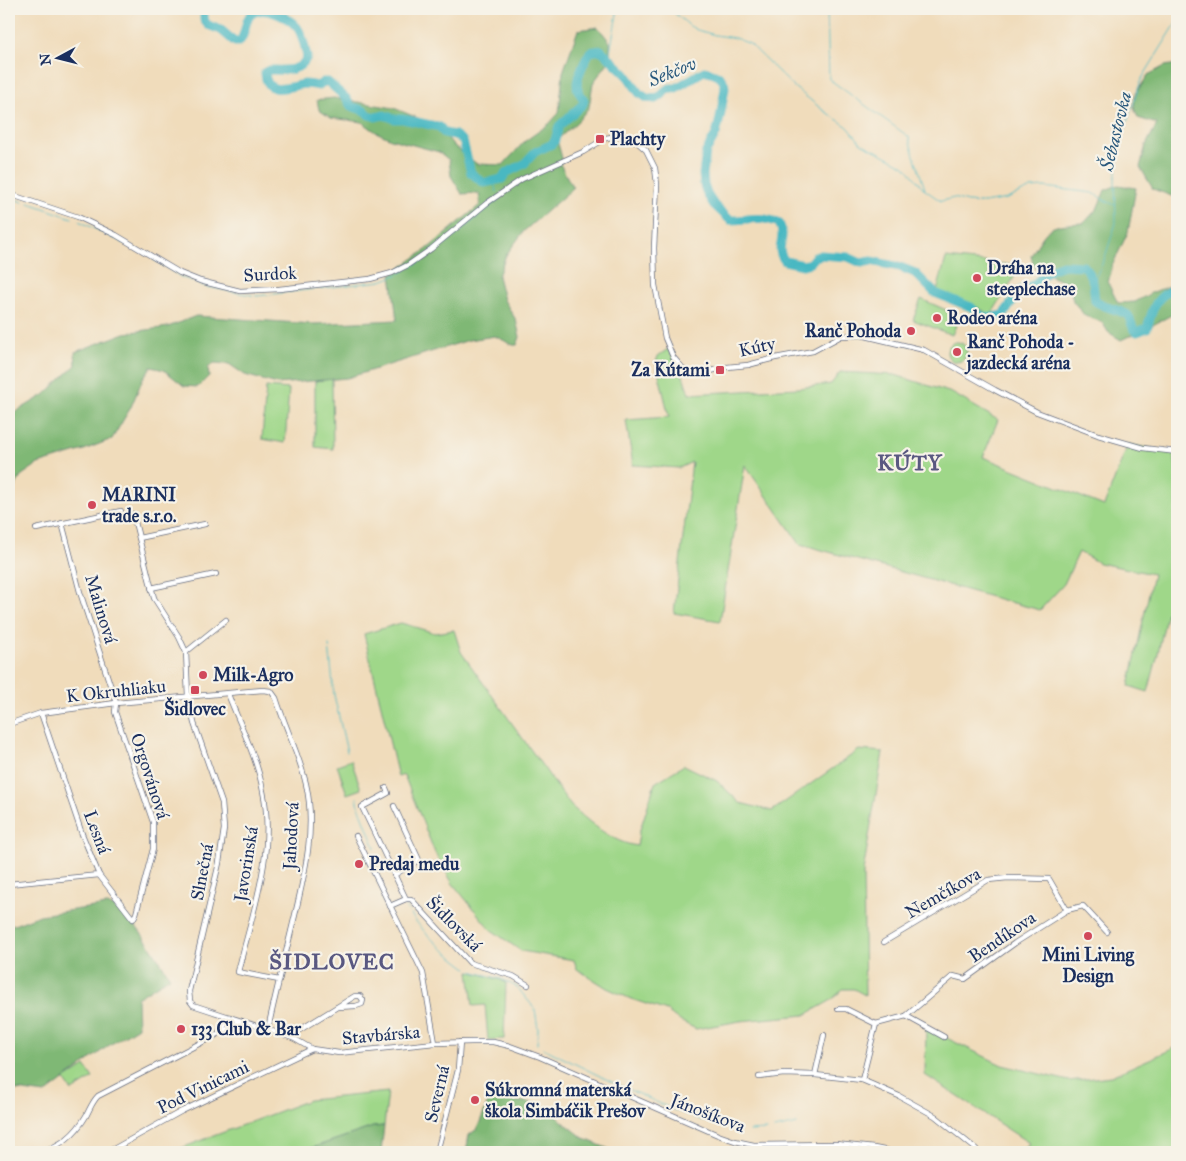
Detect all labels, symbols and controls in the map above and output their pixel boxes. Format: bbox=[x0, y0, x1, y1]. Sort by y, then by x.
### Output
north arrow bbox=[32, 32, 82, 82]
water label: Sekčov bbox=[644, 51, 700, 92]
text: N bbox=[36, 52, 55, 66]
water label: Šebastovka bbox=[1093, 89, 1136, 174]
place label: Plachty bbox=[610, 128, 667, 151]
marker: Plachty bbox=[594, 133, 606, 145]
place label: Dráha na steeplechase bbox=[987, 257, 1076, 301]
street label: Surdok bbox=[243, 262, 298, 286]
marker: Dráha na steeplechase bbox=[971, 272, 983, 284]
place label: Rodeo aréna bbox=[947, 307, 1038, 329]
marker: Rodeo aréna bbox=[931, 312, 943, 324]
place label: Ranč Pohoda bbox=[805, 320, 901, 342]
marker: Ranč Pohoda bbox=[905, 325, 917, 337]
place label: Ranč Pohoda - jazdecká aréna bbox=[964, 331, 1075, 375]
street label: Kúty bbox=[737, 332, 778, 362]
marker: Ranč Pohoda - jazdecká aréna bbox=[951, 346, 963, 358]
place label: Za Kútami bbox=[631, 359, 711, 381]
marker: Za Kútami bbox=[714, 364, 726, 376]
district label: KÚTY bbox=[877, 449, 943, 476]
place label: MARINI trade s.r.o. bbox=[101, 484, 177, 527]
marker: MARINI trade s.r.o. bbox=[86, 499, 98, 511]
street label: Malinová bbox=[80, 572, 122, 647]
place label: Milk-Agro bbox=[213, 664, 294, 687]
marker: Milk-Agro bbox=[197, 669, 209, 681]
street label: K Okruhliaku bbox=[65, 675, 168, 707]
marker: Šidlovec bbox=[189, 684, 201, 696]
place label: Šidlovec bbox=[164, 697, 226, 720]
street label: Orgovánová bbox=[125, 730, 174, 822]
street label: Jahodová bbox=[278, 801, 305, 873]
street label: Lesná bbox=[79, 807, 115, 857]
street label: Javorinská bbox=[229, 824, 264, 905]
street label: Slnečná bbox=[186, 841, 218, 902]
place label: Predaj medu bbox=[369, 853, 460, 876]
marker: Predaj medu bbox=[353, 858, 365, 870]
street label: Nemčíkova bbox=[901, 862, 985, 923]
street label: Šidlovská bbox=[422, 891, 487, 957]
street label: Bendíkova bbox=[964, 906, 1040, 968]
marker: Mini Living Design bbox=[1082, 930, 1094, 942]
place label: Mini Living Design bbox=[1042, 944, 1135, 988]
district label: ŠIDLOVEC bbox=[269, 948, 395, 975]
place label: 133 Club & Bar bbox=[191, 1018, 302, 1041]
street label: Stavbárska bbox=[341, 1021, 421, 1049]
marker: 133 Club & Bar bbox=[175, 1023, 187, 1035]
street label: Pod Vinicami bbox=[154, 1055, 253, 1119]
street label: Severná bbox=[420, 1063, 454, 1125]
place label: Súkromná materská škola Simbáčik Prešov bbox=[485, 1079, 647, 1122]
street label: Jánošíkova bbox=[665, 1088, 749, 1138]
marker: Súkromná materská škola Simbáčik Prešov bbox=[469, 1094, 481, 1106]

